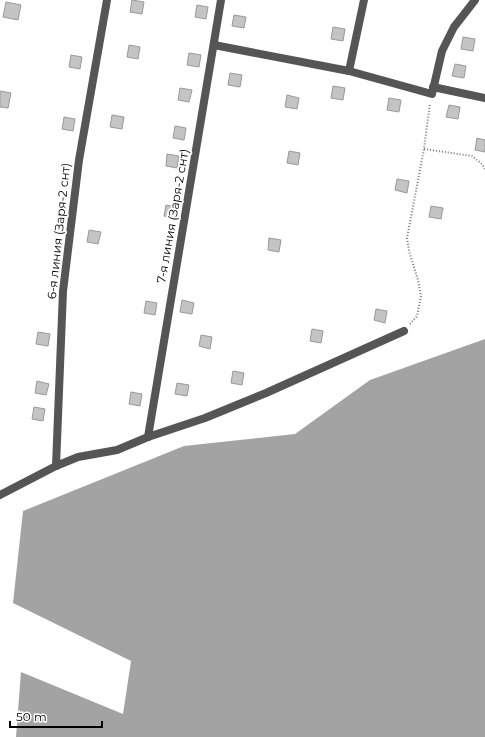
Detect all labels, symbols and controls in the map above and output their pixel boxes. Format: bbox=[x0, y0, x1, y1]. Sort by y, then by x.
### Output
street label: 7-я линия (Заря-2 снт) bbox=[153, 148, 192, 284]
street label: 6-я линия (Заря-2 снт) bbox=[44, 162, 73, 300]
scale bar bbox=[10, 703, 102, 729]
text: 50 m bbox=[16, 709, 47, 724]

